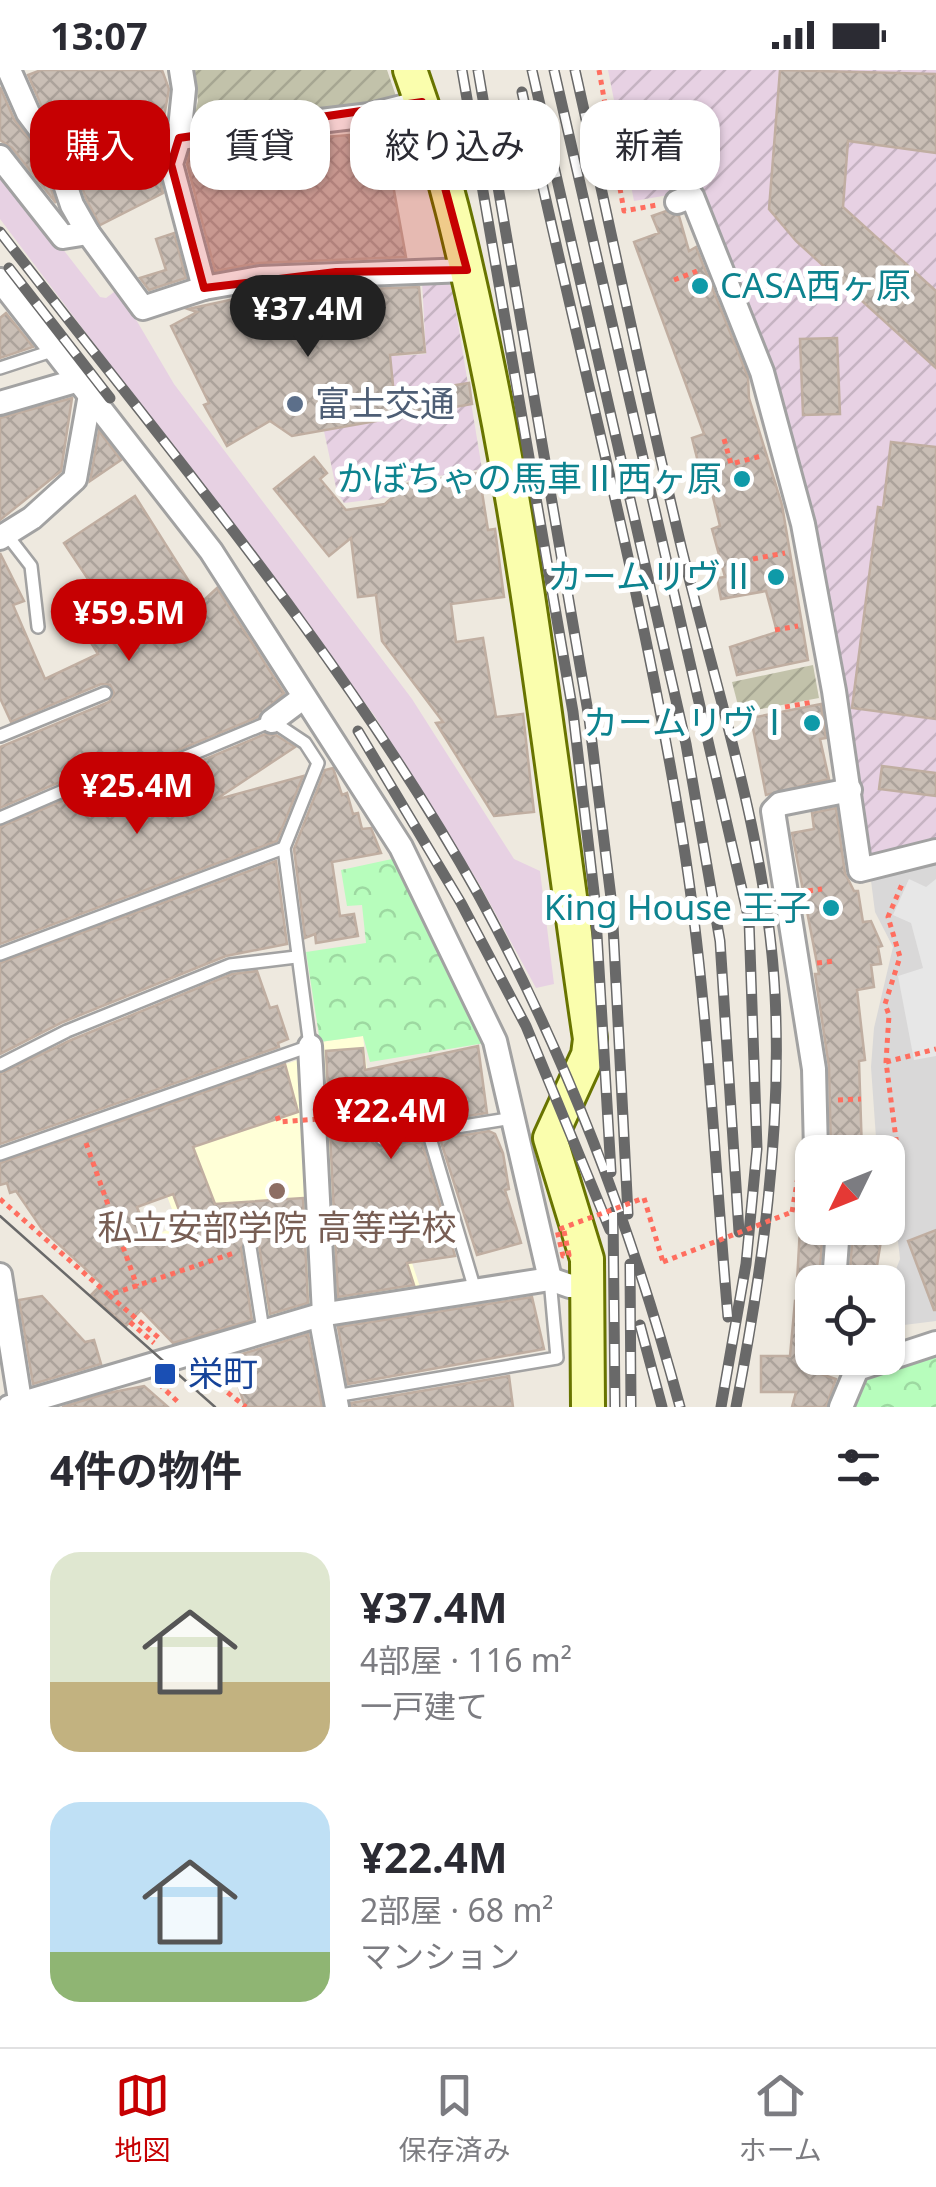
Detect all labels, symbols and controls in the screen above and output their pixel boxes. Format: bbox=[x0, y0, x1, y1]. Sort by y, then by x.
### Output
text: 13:07 bbox=[50, 9, 148, 61]
chip: 購入 bbox=[30, 100, 170, 190]
chip: 賃貸 bbox=[190, 100, 330, 190]
chip: 絞り込み bbox=[350, 100, 560, 190]
chip: 新着 bbox=[580, 100, 720, 190]
place label: CASA西ヶ原 bbox=[720, 261, 911, 308]
pin: ¥37.4M bbox=[227, 275, 389, 360]
marker: CASA西ヶ原 bbox=[689, 275, 711, 297]
text: ¥37.4M bbox=[252, 286, 364, 329]
place label: 富士交通 bbox=[315, 379, 455, 426]
marker: 富士交通 bbox=[284, 393, 306, 415]
place label: かぼちゃの馬車Ⅱ西ヶ原 bbox=[337, 454, 722, 501]
marker: かぼちゃの馬車Ⅱ西ヶ原 bbox=[731, 468, 753, 490]
place label: カームリヴⅡ bbox=[547, 552, 756, 599]
marker: カームリヴⅡ bbox=[765, 566, 787, 588]
pin: ¥59.5M bbox=[48, 579, 210, 664]
text: ¥59.5M bbox=[73, 590, 185, 633]
place label: カームリヴⅠ bbox=[583, 698, 792, 745]
marker: カームリヴⅠ bbox=[801, 712, 823, 734]
pin: ¥25.4M bbox=[56, 752, 218, 837]
text: ¥25.4M bbox=[81, 763, 193, 806]
place label: King House 王子 bbox=[544, 883, 811, 930]
marker: King House 王子 bbox=[820, 897, 842, 919]
pin: ¥22.4M bbox=[310, 1077, 472, 1162]
text: ¥22.4M bbox=[335, 1088, 447, 1131]
north arrow bbox=[795, 1135, 905, 1245]
map controls bbox=[795, 1135, 905, 1375]
marker: 私立安部学院 高等学校 bbox=[266, 1180, 288, 1202]
place label: 私立安部学院 高等学校 bbox=[97, 1203, 457, 1250]
button: locate bbox=[795, 1265, 905, 1375]
place label: 栄町 bbox=[188, 1349, 258, 1396]
marker: 栄町 bbox=[152, 1361, 178, 1387]
icon: filters bbox=[831, 1440, 886, 1495]
text: 4件の物件 bbox=[50, 1441, 242, 1498]
text: ¥37.4M bbox=[360, 1578, 508, 1635]
icon: home bbox=[130, 1592, 250, 1712]
text: 4部屋 · 116 m² bbox=[360, 1638, 572, 1681]
text: 一戸建て bbox=[360, 1684, 488, 1727]
text: ¥22.4M bbox=[360, 1828, 508, 1885]
icon: home bbox=[130, 1842, 250, 1962]
text: 2部屋 · 68 m² bbox=[360, 1888, 554, 1931]
text: マンション bbox=[360, 1934, 520, 1977]
tab: 地図 bbox=[114, 2068, 170, 2168]
tab: 保存済み bbox=[398, 2068, 510, 2168]
tab: ホーム bbox=[739, 2068, 822, 2168]

